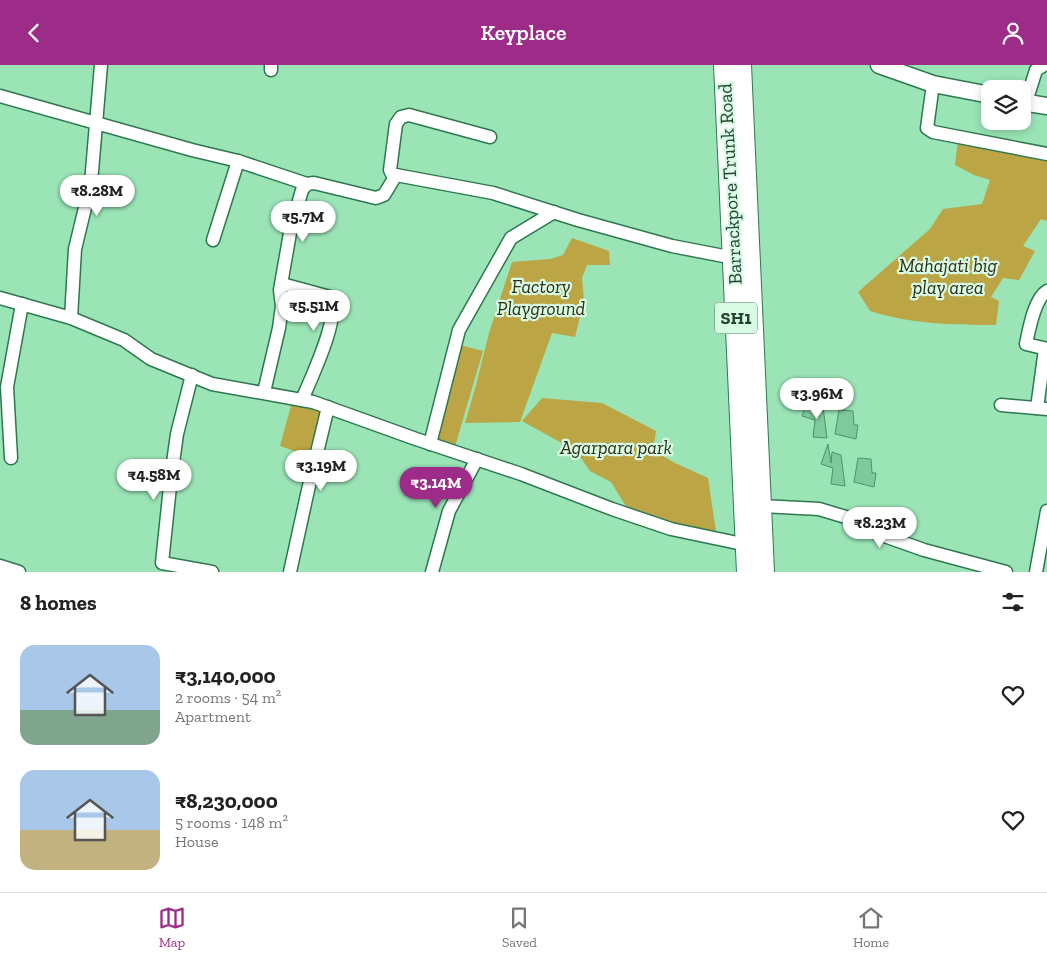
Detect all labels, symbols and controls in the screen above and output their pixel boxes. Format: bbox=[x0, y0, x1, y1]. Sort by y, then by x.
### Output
icon: back bbox=[20, 19, 48, 47]
text: Keyplace bbox=[480, 19, 567, 46]
icon: person bbox=[999, 19, 1027, 47]
map controls bbox=[981, 80, 1031, 130]
button: layers bbox=[981, 80, 1031, 130]
street label: Barrackpore Trunk Road bbox=[713, 82, 747, 285]
pin: ₹8.28M bbox=[56, 175, 138, 217]
text: ₹8.28M bbox=[71, 181, 123, 200]
pin: ₹5.7M bbox=[268, 201, 338, 243]
text: ₹5.7M bbox=[282, 207, 324, 226]
park label: Mahajati big play area bbox=[899, 254, 998, 299]
park label: Factory Playground bbox=[497, 275, 586, 320]
pin: ₹5.51M bbox=[273, 289, 355, 332]
text: ₹5.51M bbox=[289, 296, 339, 315]
road number: SH1 bbox=[715, 303, 757, 333]
pin: ₹3.96M bbox=[776, 377, 858, 420]
text: ₹3.96M bbox=[791, 384, 843, 403]
park label: Agarpara park bbox=[559, 436, 672, 459]
pin: ₹3.19M bbox=[280, 449, 362, 492]
text: ₹3.19M bbox=[296, 456, 346, 475]
pin: ₹4.58M bbox=[113, 459, 195, 501]
text: ₹4.58M bbox=[128, 465, 180, 484]
pin: ₹3.14M bbox=[395, 467, 477, 509]
text: ₹3.14M bbox=[411, 473, 461, 492]
pin: ₹8.23M bbox=[839, 507, 921, 549]
text: ₹8.23M bbox=[854, 513, 906, 532]
icon: filters bbox=[999, 588, 1027, 616]
text: 8 homes bbox=[20, 590, 97, 615]
text: ₹3,140,000 bbox=[175, 663, 276, 688]
icon: home bbox=[60, 665, 120, 725]
icon: heart bbox=[999, 681, 1027, 709]
text: 2 rooms · 54 m² bbox=[175, 688, 281, 707]
text: Apartment bbox=[175, 707, 251, 726]
text: ₹8,230,000 bbox=[175, 788, 278, 813]
icon: home bbox=[60, 790, 120, 850]
icon: heart bbox=[999, 806, 1027, 834]
text: 5 rooms · 148 m² bbox=[175, 813, 288, 832]
text: House bbox=[175, 832, 218, 851]
tab: Map bbox=[158, 904, 186, 951]
tab: Saved bbox=[502, 904, 537, 951]
tab: Home bbox=[853, 904, 889, 951]

